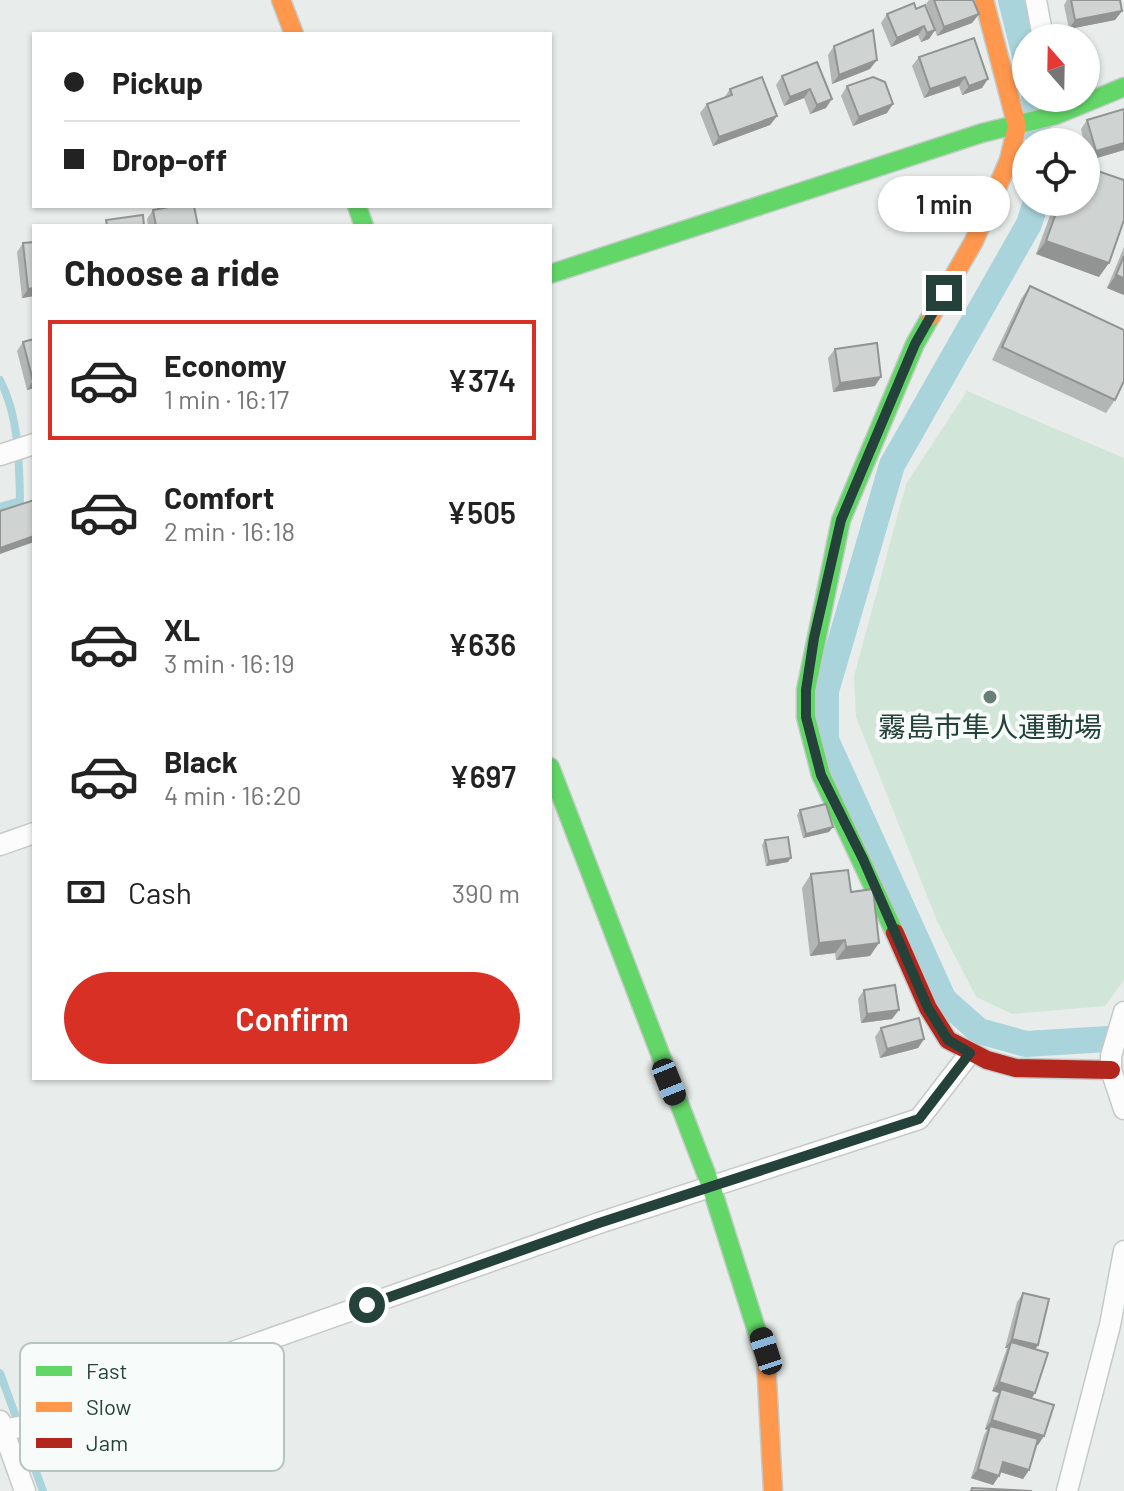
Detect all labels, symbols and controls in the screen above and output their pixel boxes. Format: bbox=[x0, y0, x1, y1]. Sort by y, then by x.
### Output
north arrow bbox=[1012, 24, 1100, 112]
map controls bbox=[1012, 24, 1100, 216]
text: Pickup bbox=[112, 64, 203, 100]
button: locate bbox=[1012, 128, 1100, 216]
text: Drop-off bbox=[112, 141, 227, 177]
callout: 1 min bbox=[878, 177, 1010, 233]
text: 1 min bbox=[916, 188, 972, 219]
text: Choose a ride bbox=[64, 250, 280, 293]
route end bbox=[926, 275, 962, 311]
icon: car bbox=[68, 344, 140, 416]
text: Economy bbox=[164, 347, 287, 383]
text: ¥374 bbox=[447, 362, 516, 398]
text: 1 min · 16:17 bbox=[164, 383, 289, 414]
icon: car bbox=[68, 476, 140, 548]
text: Comfort bbox=[164, 479, 274, 515]
text: ¥505 bbox=[447, 494, 516, 530]
text: 2 min · 16:18 bbox=[164, 515, 295, 546]
icon: car bbox=[68, 608, 140, 680]
text: XL bbox=[164, 611, 200, 647]
text: ¥636 bbox=[448, 626, 516, 662]
text: 3 min · 16:19 bbox=[164, 647, 295, 678]
marker: 霧島市隼人運動場 bbox=[981, 688, 999, 706]
place label: 霧島市隼人運動場 bbox=[878, 709, 1102, 743]
icon: car bbox=[68, 740, 140, 812]
text: Black bbox=[164, 743, 238, 779]
text: ¥697 bbox=[449, 758, 516, 794]
text: 4 min · 16:20 bbox=[164, 779, 301, 810]
icon: cash bbox=[64, 870, 108, 914]
text: Cash bbox=[128, 874, 192, 910]
text: 390 m bbox=[452, 877, 520, 908]
button: Confirm bbox=[64, 972, 520, 1064]
car bbox=[649, 1055, 689, 1109]
route start bbox=[349, 1287, 385, 1323]
car bbox=[747, 1324, 785, 1378]
legend bbox=[20, 1343, 284, 1471]
text: Fast bbox=[86, 1357, 128, 1383]
text: Slow bbox=[86, 1393, 131, 1419]
text: Jam bbox=[86, 1429, 128, 1455]

